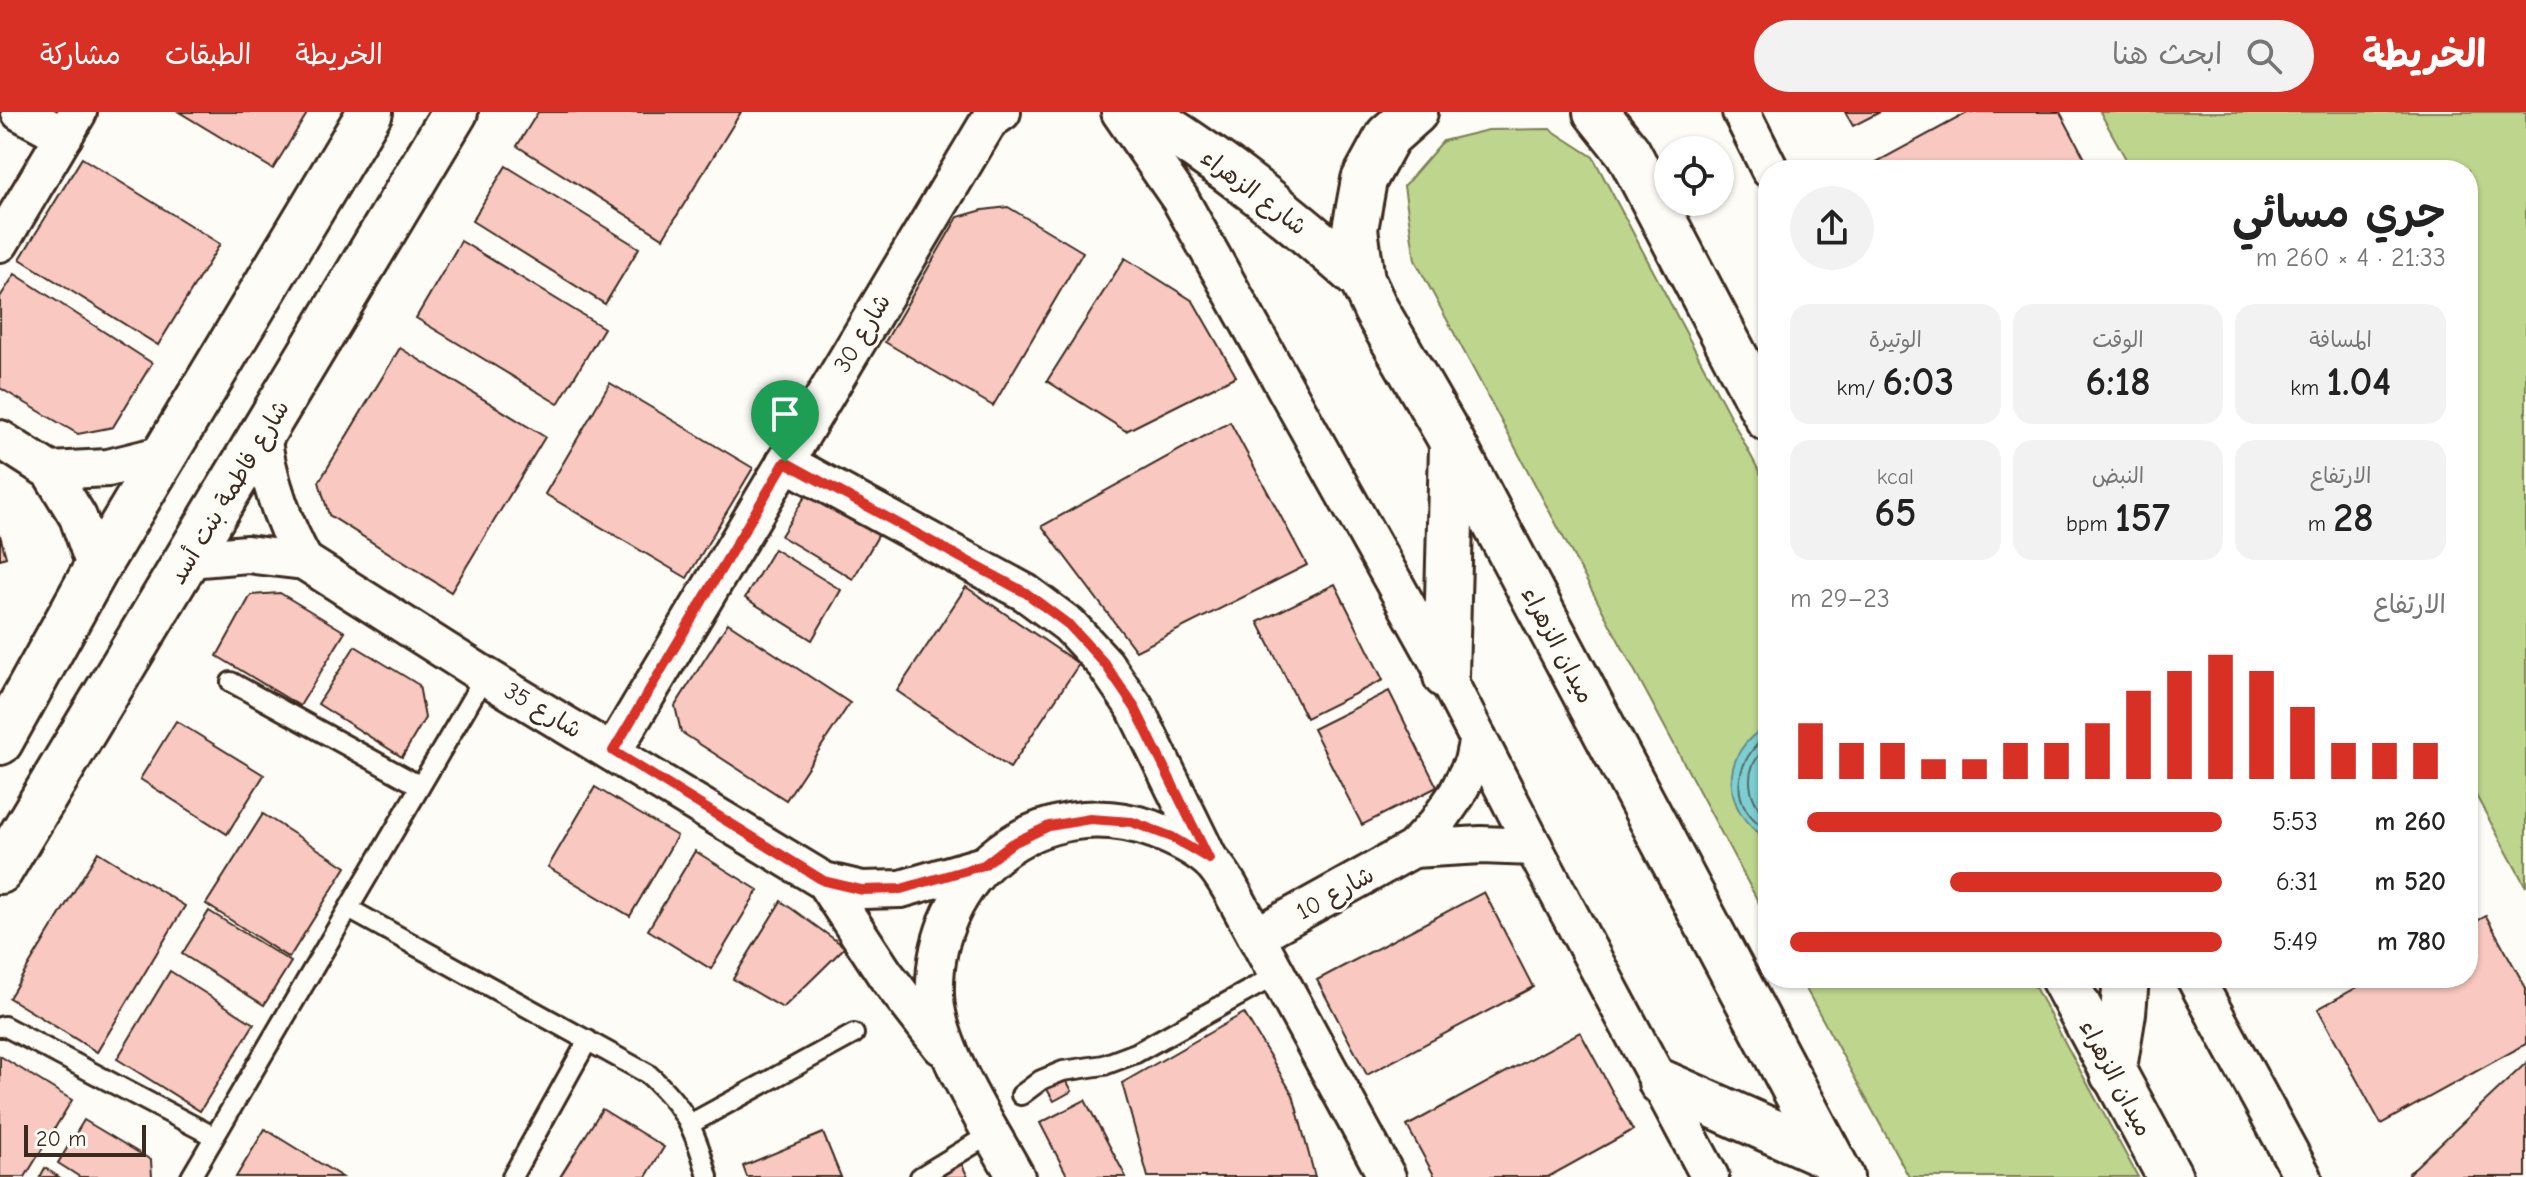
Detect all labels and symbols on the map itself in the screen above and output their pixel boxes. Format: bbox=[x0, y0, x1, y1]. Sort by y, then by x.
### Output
street label: شارع الزهراء bbox=[1194, 143, 1312, 243]
street label: شارع 30 bbox=[828, 289, 899, 379]
pin bbox=[751, 380, 819, 462]
street label: شارع فاطمة بنت أسد bbox=[162, 394, 298, 591]
street label: ميدان الزهراء bbox=[1516, 582, 1600, 708]
street label: شارع 35 bbox=[498, 676, 587, 746]
street label: شارع 10 bbox=[1291, 860, 1380, 928]
street label: ميدان الزهراء bbox=[2074, 1015, 2158, 1141]
scale bar bbox=[24, 1121, 146, 1157]

